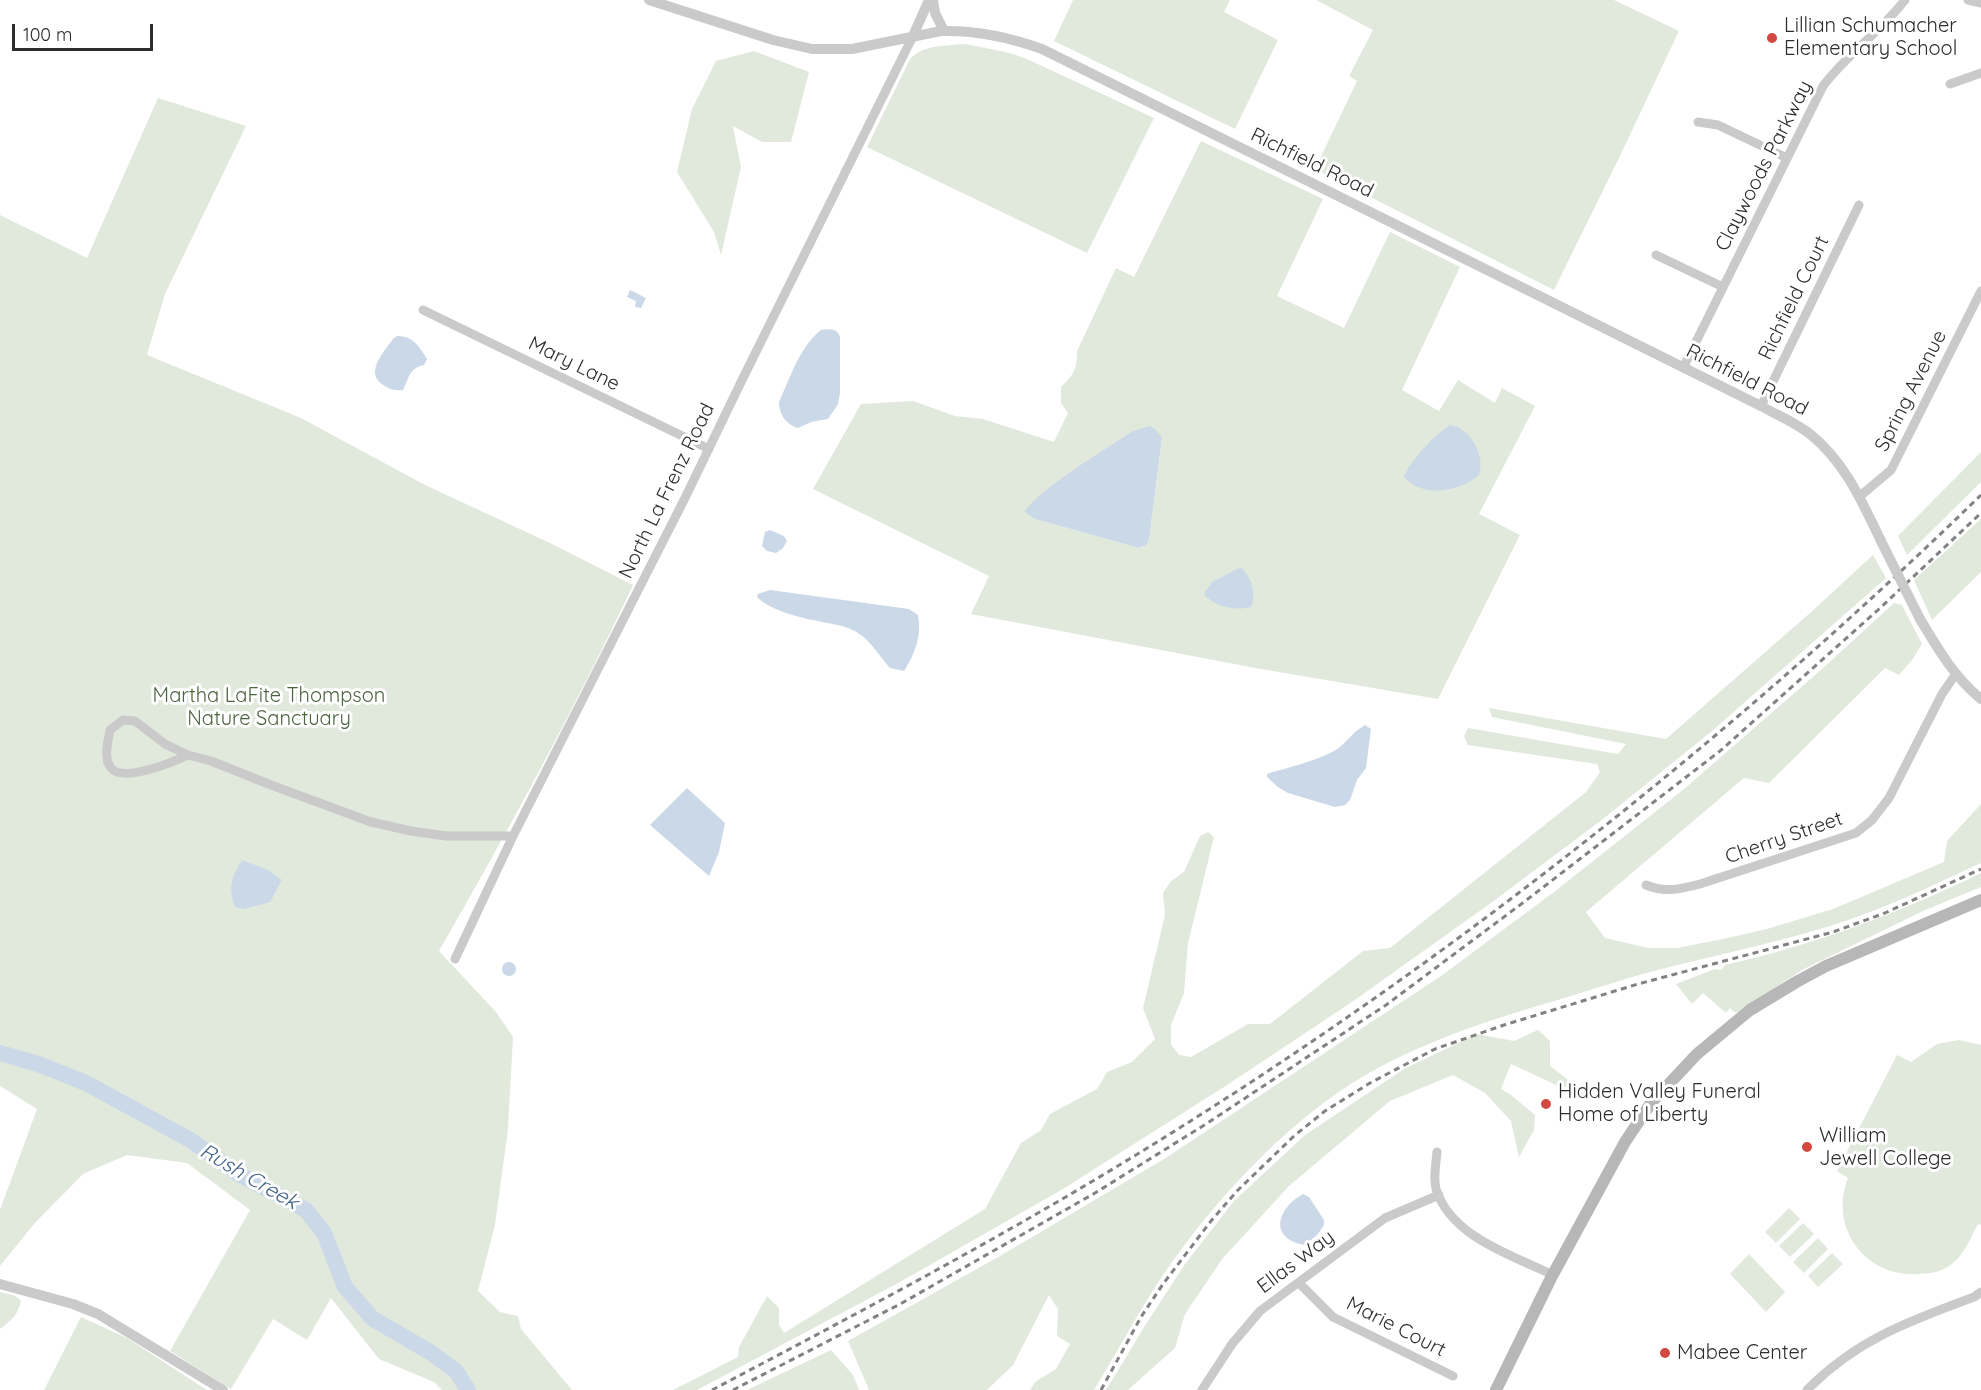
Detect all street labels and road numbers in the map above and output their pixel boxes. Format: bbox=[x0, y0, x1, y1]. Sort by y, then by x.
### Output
street label: Claywoods Parkway bbox=[1711, 77, 1817, 255]
street label: Richfield Road bbox=[1247, 123, 1377, 203]
street label: Richfield Court bbox=[1754, 232, 1834, 364]
street label: Spring Avenue bbox=[1870, 326, 1952, 456]
street label: Mary Lane bbox=[524, 332, 624, 396]
street label: Richfield Road bbox=[1682, 339, 1812, 421]
street label: North La Frenz Road bbox=[614, 399, 720, 583]
street label: Cherry Street bbox=[1722, 807, 1846, 869]
street label: Ellas Way bbox=[1253, 1225, 1339, 1299]
street label: Marie Court bbox=[1342, 1292, 1450, 1362]

